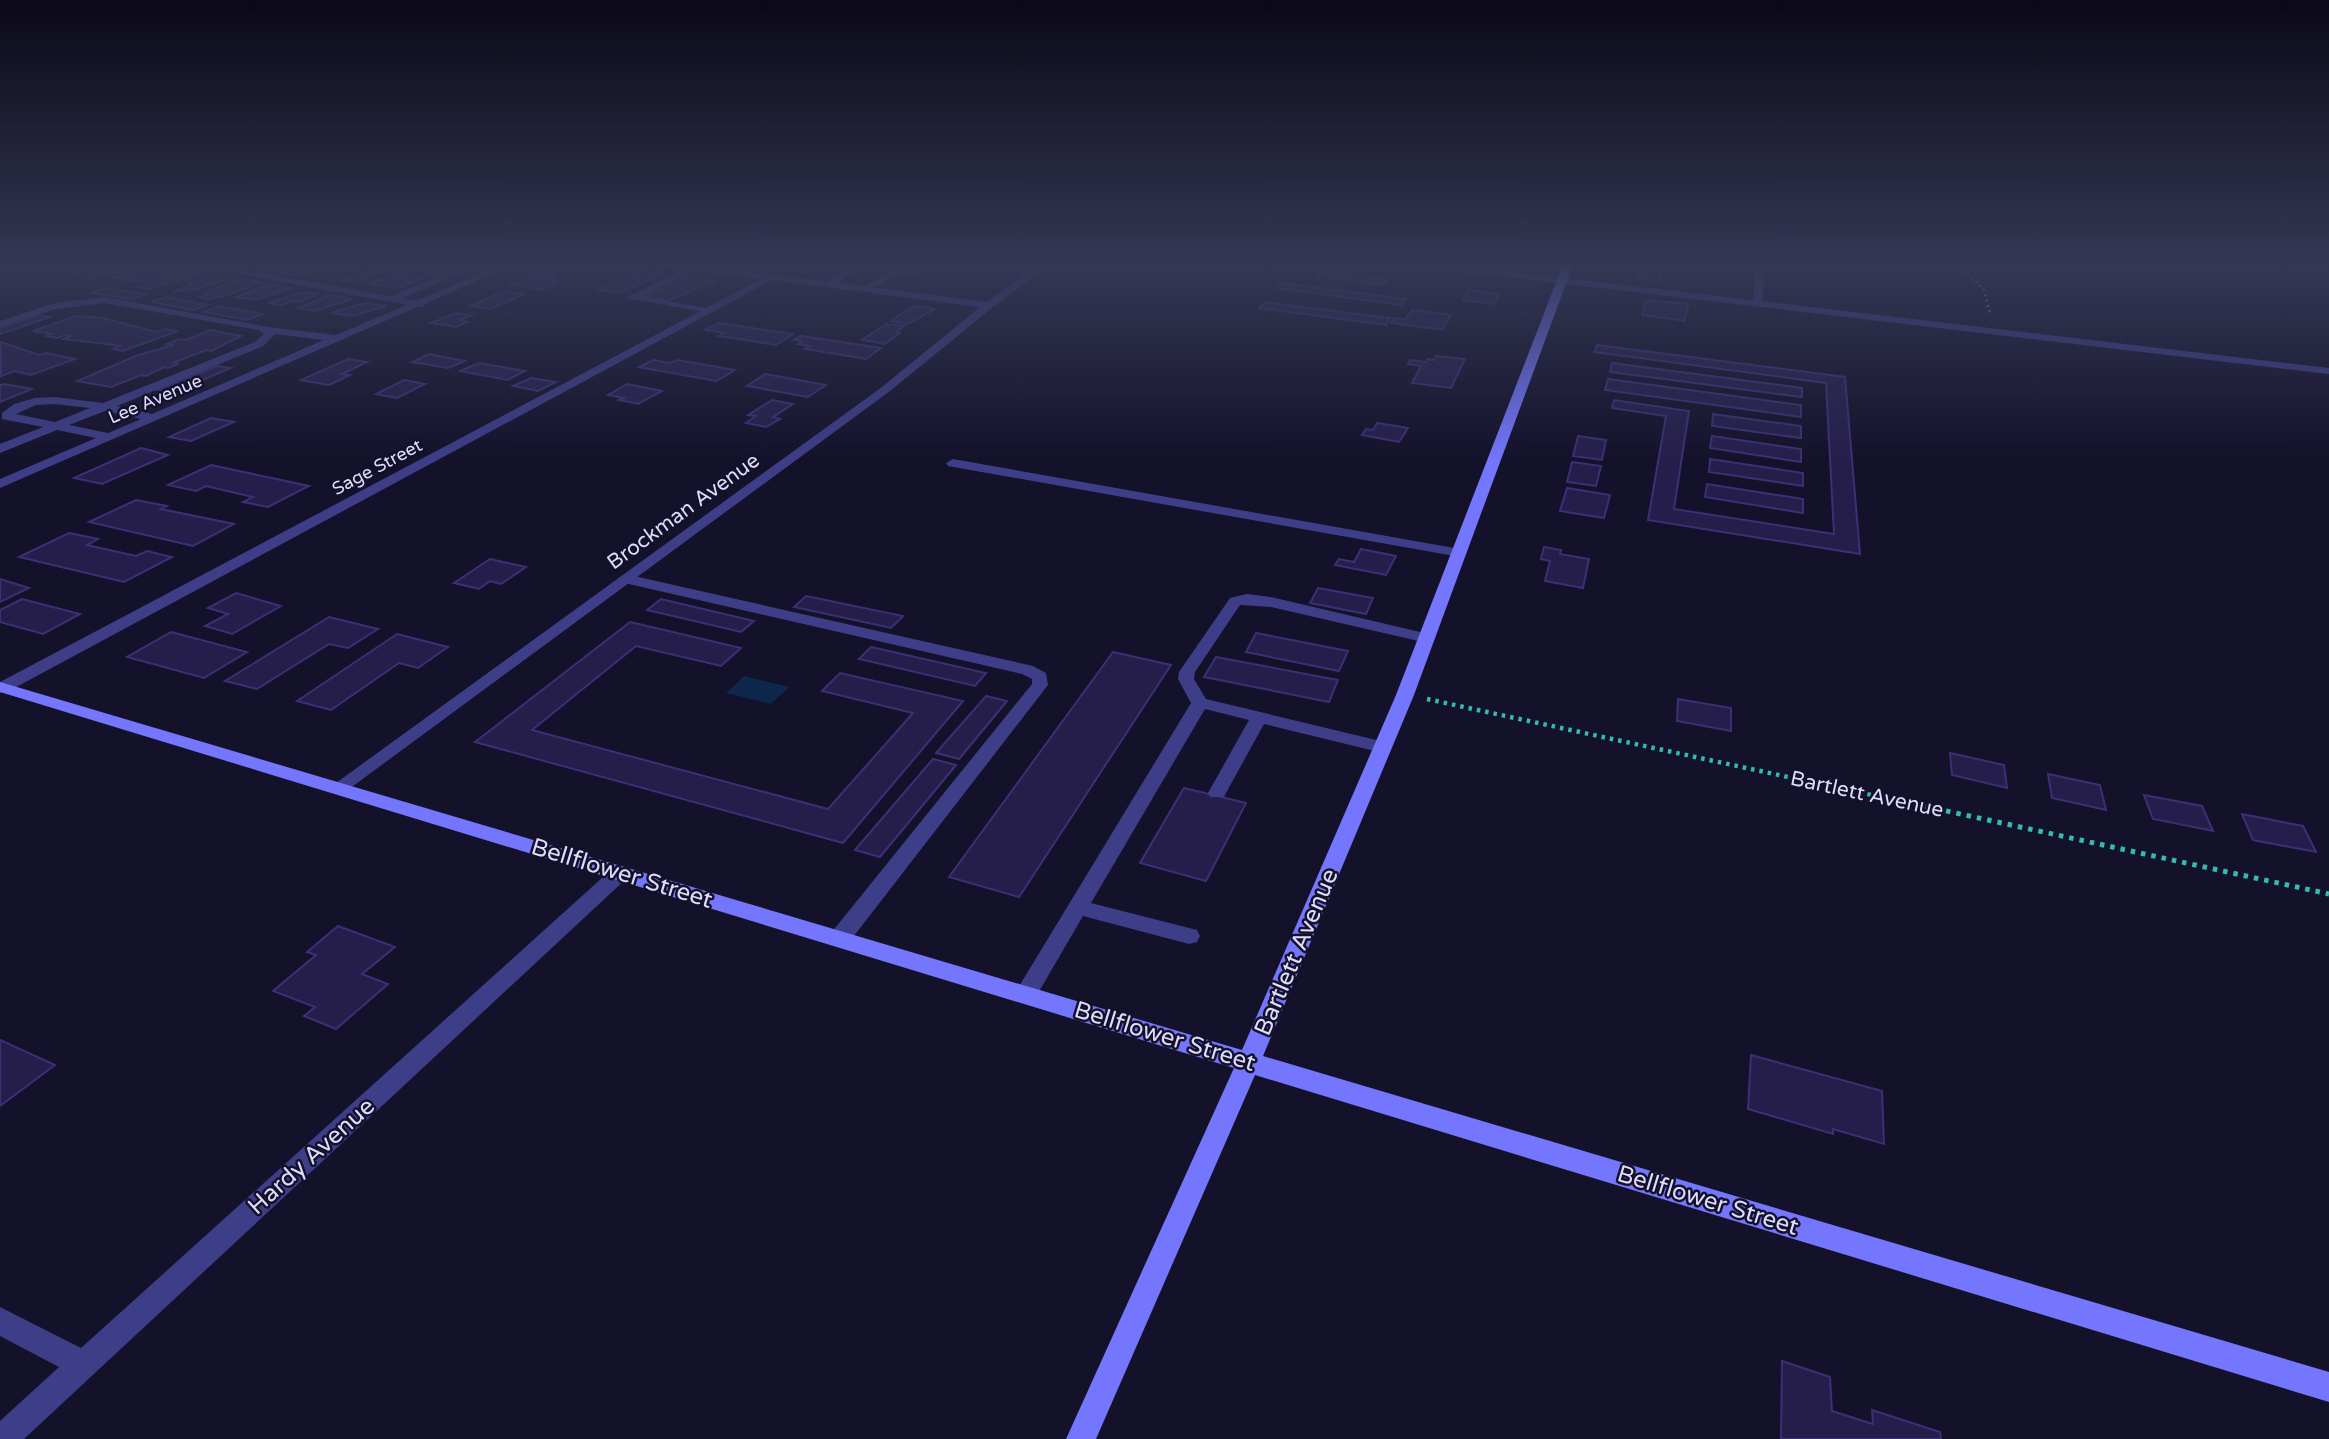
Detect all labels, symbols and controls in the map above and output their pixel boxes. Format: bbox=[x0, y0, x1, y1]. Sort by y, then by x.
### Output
street label: Lee Avenue bbox=[105, 369, 205, 429]
street label: Sage Street bbox=[328, 434, 426, 500]
street label: Brockman Avenue bbox=[602, 448, 764, 575]
street label: Bartlett Avenue bbox=[1788, 766, 1946, 823]
street label: Bellflower Street bbox=[528, 832, 716, 915]
street label: Bartlett Avenue bbox=[1248, 864, 1345, 1040]
street label: Bellflower Street bbox=[1071, 995, 1259, 1078]
street label: Hardy Avenue bbox=[242, 1092, 381, 1221]
street label: Bellflower Street bbox=[1614, 1159, 1802, 1242]

